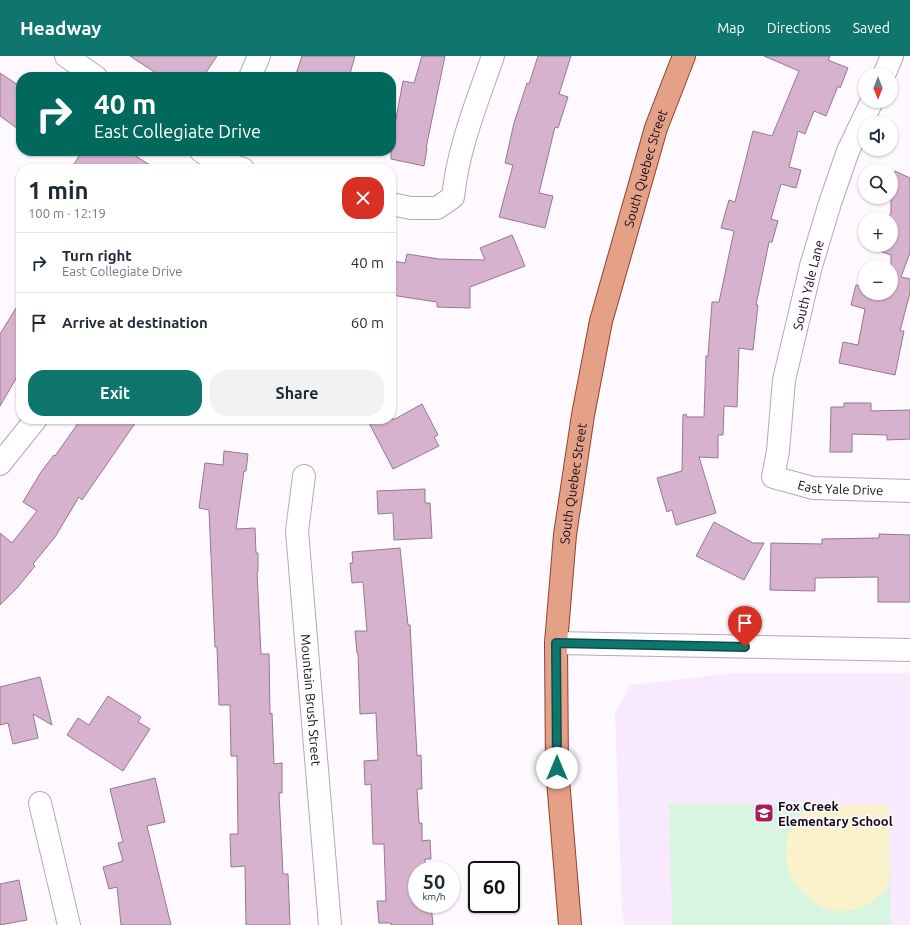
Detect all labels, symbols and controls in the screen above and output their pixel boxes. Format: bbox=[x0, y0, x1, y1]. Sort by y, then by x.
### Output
text: Headway bbox=[20, 17, 101, 39]
text: Map bbox=[717, 20, 745, 36]
text: Directions bbox=[767, 20, 831, 36]
text: Saved bbox=[853, 20, 890, 36]
north arrow bbox=[858, 68, 898, 108]
map controls bbox=[858, 68, 898, 300]
icon: right bbox=[28, 88, 80, 140]
text: 40 m bbox=[94, 88, 156, 119]
street label: South Quebec Street bbox=[621, 107, 670, 229]
button: sound bbox=[858, 116, 898, 156]
text: East Collegiate Drive bbox=[94, 121, 261, 141]
button: search bbox=[858, 164, 898, 204]
text: 1 min bbox=[28, 177, 89, 204]
button: close bbox=[342, 177, 384, 219]
text: 100 m · 12:19 bbox=[28, 206, 106, 220]
button: + bbox=[858, 212, 898, 252]
street label: South Yale Lane bbox=[790, 238, 826, 332]
text: Turn right bbox=[62, 247, 132, 264]
icon: right bbox=[28, 252, 50, 274]
text: 40 m bbox=[351, 254, 384, 271]
button: − bbox=[858, 260, 898, 300]
text: East Collegiate Drive bbox=[62, 264, 183, 278]
icon: arrive bbox=[28, 312, 50, 334]
text: Arrive at destination bbox=[62, 314, 208, 331]
text: 60 m bbox=[351, 314, 384, 331]
button: Exit bbox=[28, 370, 202, 416]
button: Share bbox=[210, 370, 384, 416]
street label: South Quebec Street bbox=[557, 422, 589, 545]
street label: East Yale Drive bbox=[796, 477, 883, 497]
pin bbox=[728, 606, 762, 647]
icon: arrive bbox=[734, 612, 756, 634]
street label: Mountain Brush Street bbox=[299, 634, 324, 766]
position arrow bbox=[536, 747, 578, 789]
place label: Fox Creek Elementary School bbox=[778, 799, 893, 828]
school or university icon: Fox Creek Elementary School bbox=[753, 802, 775, 824]
speed limit sign: 60 bbox=[468, 861, 520, 913]
text: 50 bbox=[423, 870, 445, 893]
text: km/h bbox=[422, 891, 446, 902]

